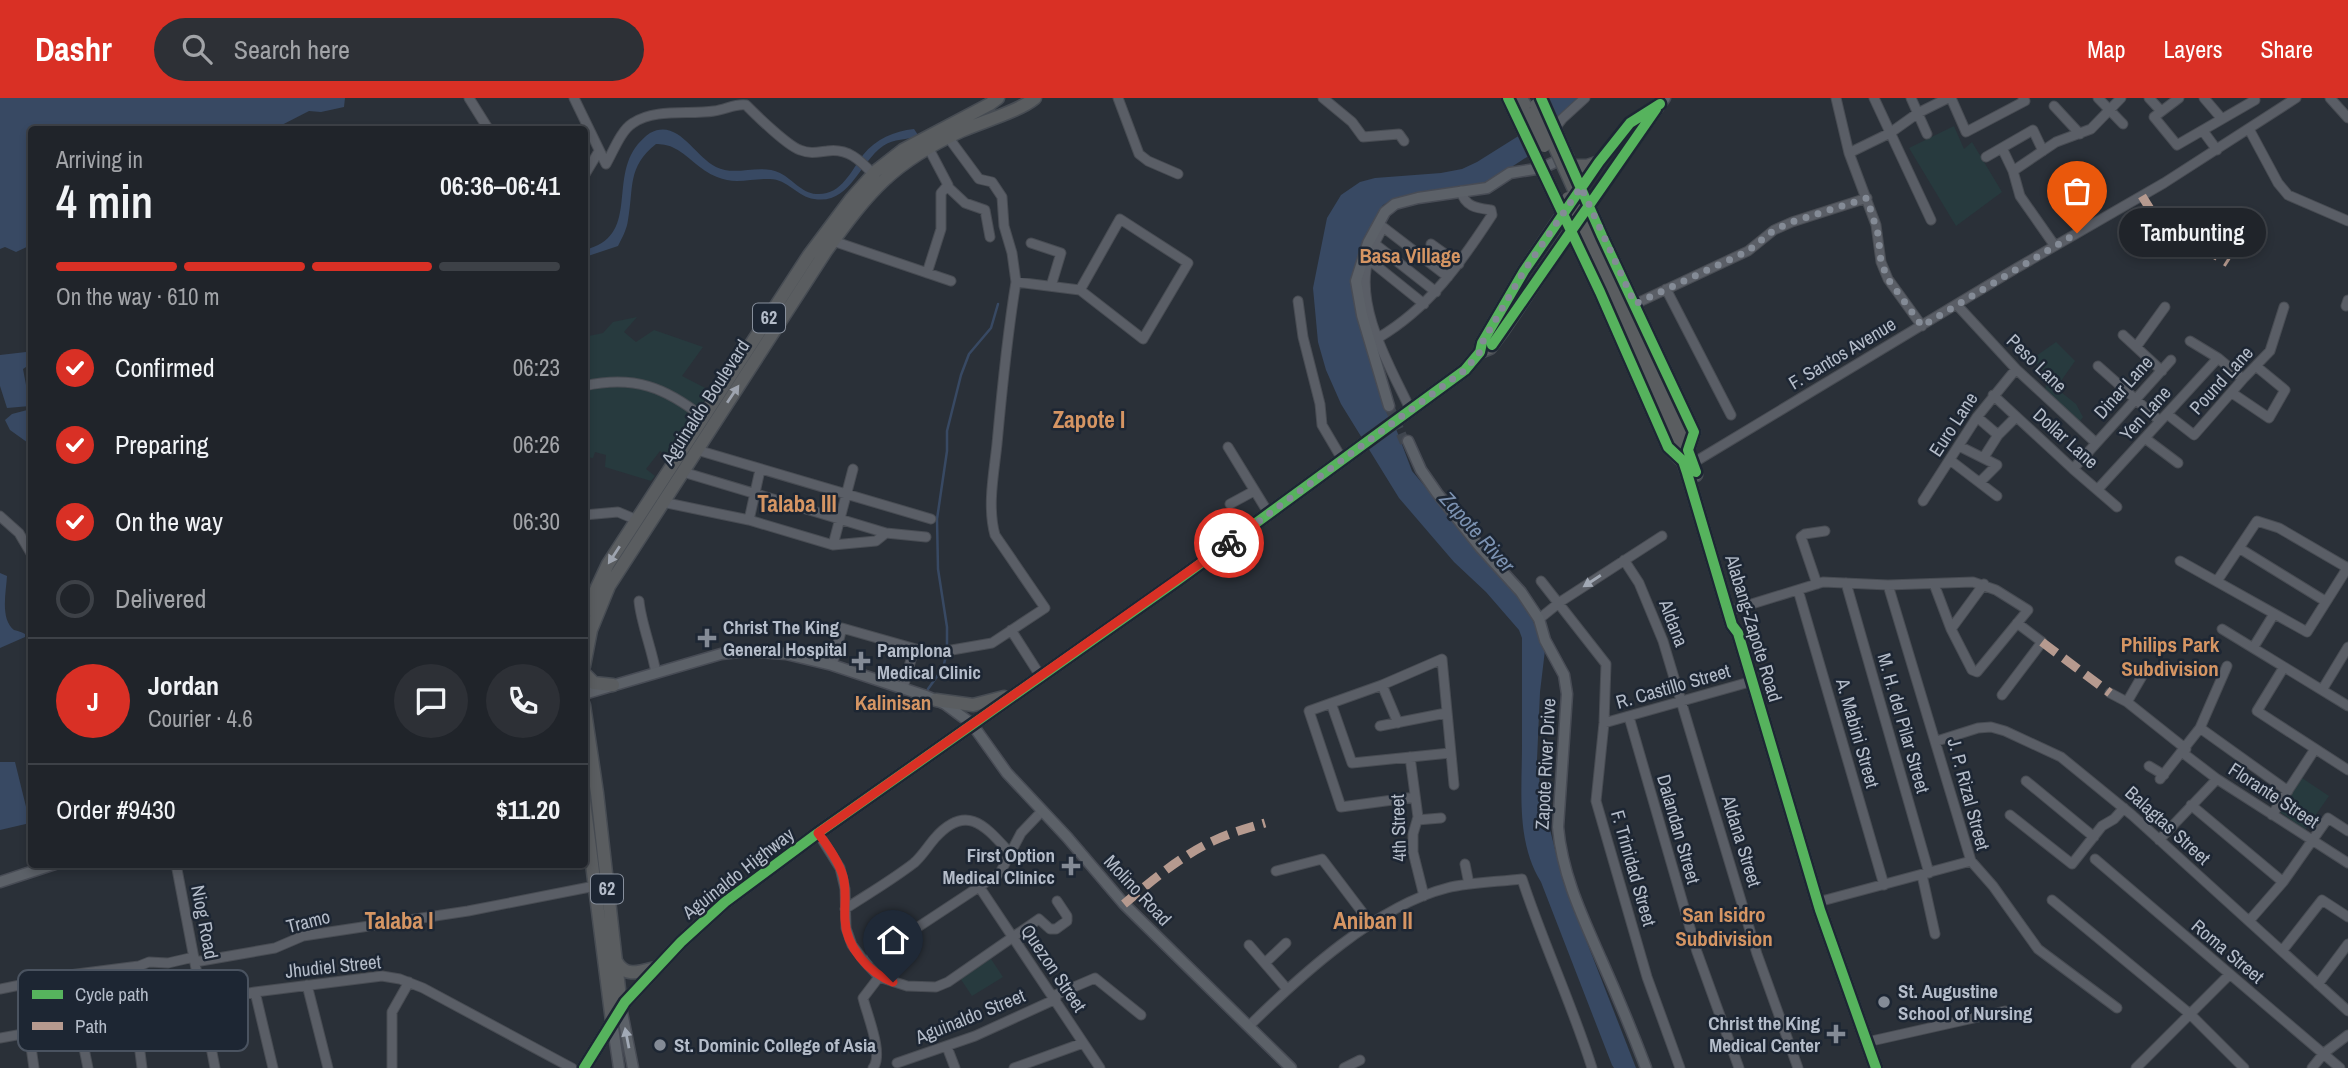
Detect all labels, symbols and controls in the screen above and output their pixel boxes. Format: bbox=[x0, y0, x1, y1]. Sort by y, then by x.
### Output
search box bbox=[154, 18, 644, 81]
text: Dashr bbox=[35, 27, 112, 71]
icon: search bbox=[178, 30, 216, 68]
text: Search here bbox=[234, 32, 350, 67]
text: Map bbox=[2087, 33, 2125, 65]
text: Layers bbox=[2163, 33, 2222, 65]
text: Share bbox=[2260, 33, 2313, 65]
text: Arriving in bbox=[56, 144, 143, 175]
pin bbox=[2047, 161, 2107, 233]
text: 06:36–06:41 bbox=[440, 168, 560, 203]
text: 4 min bbox=[56, 170, 153, 232]
icon: bag bbox=[2058, 172, 2096, 210]
callout: Tambunting bbox=[2119, 208, 2266, 258]
text: Tambunting bbox=[2141, 217, 2244, 248]
district label: Basa Village bbox=[1359, 241, 1461, 270]
text: On the way · 610 m bbox=[56, 281, 220, 312]
road number: 62 bbox=[753, 303, 785, 332]
street label: F. Santos Avenue bbox=[1783, 311, 1901, 395]
street label: Peso Lane bbox=[2001, 328, 2073, 398]
street label: Aguinaldo Boulevard bbox=[654, 334, 755, 471]
street label: Pound Lane bbox=[2183, 340, 2259, 420]
icon: check bbox=[56, 349, 94, 387]
text: Confirmed bbox=[115, 350, 215, 385]
street label: Dinar Lane bbox=[2088, 350, 2158, 424]
text: 06:23 bbox=[513, 352, 560, 383]
street label: Yen Lane bbox=[2113, 380, 2177, 446]
one-way arrow bbox=[726, 385, 740, 403]
street label: Euro Lane bbox=[1923, 387, 1983, 461]
street label: Dollar Lane bbox=[2028, 402, 2104, 474]
district label: Zapote I bbox=[1053, 404, 1125, 435]
icon: check bbox=[56, 426, 94, 464]
text: Preparing bbox=[115, 427, 209, 462]
text: 06:26 bbox=[513, 429, 560, 460]
water label: Zapote River bbox=[1433, 484, 1522, 579]
district label: Talaba III bbox=[757, 488, 837, 519]
icon: check bbox=[56, 503, 94, 541]
text: On the way bbox=[115, 504, 223, 539]
text: 06:30 bbox=[513, 506, 560, 537]
courier bbox=[1194, 508, 1264, 578]
icon: bike bbox=[1210, 524, 1248, 562]
one-way arrow bbox=[608, 545, 621, 564]
street label: Alabang-Zapote Road bbox=[1719, 550, 1789, 705]
one-way arrow bbox=[1583, 574, 1601, 588]
text: Delivered bbox=[115, 581, 206, 616]
street label: Aldana bbox=[1653, 595, 1695, 651]
place label: Christ The King General Hospital bbox=[723, 614, 847, 662]
marker: Christ The King General Hospital bbox=[697, 628, 717, 648]
district label: Philips Park Subdivision bbox=[2121, 630, 2220, 683]
place label: Pamplona Medical Clinic bbox=[877, 637, 981, 685]
street label: M. H. del Pilar Street bbox=[1872, 650, 1937, 797]
marker: Pamplona Medical Clinic bbox=[851, 651, 871, 671]
street label: R. Castillo Street bbox=[1613, 657, 1734, 715]
button: chat bbox=[394, 664, 468, 738]
button: phone bbox=[486, 664, 560, 738]
text: Jordan bbox=[148, 668, 219, 703]
street label: A. Mabini Street bbox=[1830, 674, 1886, 791]
text: J bbox=[87, 684, 99, 719]
district label: Kalinisan bbox=[855, 688, 931, 717]
street label: Zapote River Drive bbox=[1529, 698, 1561, 830]
text: Courier · 4.6 bbox=[148, 703, 253, 734]
street label: J. P. Rizal Street bbox=[1942, 735, 1997, 854]
street label: Florante Street bbox=[2224, 756, 2325, 834]
street label: Dalandan Street bbox=[1651, 771, 1707, 887]
street label: Balagtas Street bbox=[2120, 780, 2217, 871]
street label: Aldana Street bbox=[1715, 791, 1768, 891]
text: Order #9430 bbox=[56, 792, 176, 827]
text: $11.20 bbox=[496, 792, 560, 827]
street label: 4th Street bbox=[1384, 793, 1412, 862]
street label: F. Trinidad Street bbox=[1605, 807, 1663, 930]
street label: Aguinaldo Highway bbox=[676, 821, 799, 925]
place label: First Option Medical Clinicc bbox=[942, 842, 1055, 890]
street label: Molino Road bbox=[1098, 849, 1178, 931]
marker: First Option Medical Clinicc bbox=[1061, 856, 1081, 876]
road number: 62 bbox=[591, 874, 623, 904]
street label: Niog Road bbox=[185, 883, 225, 961]
district label: San Isidro Subdivision bbox=[1675, 900, 1773, 953]
street label: Tramo bbox=[283, 903, 333, 939]
district label: Talaba I bbox=[365, 905, 433, 936]
district label: Aniban II bbox=[1333, 905, 1413, 936]
pin bbox=[863, 910, 923, 982]
street label: Roma Street bbox=[2186, 913, 2270, 989]
street label: Quezon Street bbox=[1015, 919, 1093, 1017]
icon: home bbox=[874, 921, 912, 959]
street label: Jhudiel Street bbox=[284, 948, 383, 984]
legend bbox=[18, 970, 248, 1051]
place label: St. Augustine School of Nursing bbox=[1898, 978, 2033, 1026]
text: Cycle path bbox=[75, 981, 149, 1007]
street label: Aguinaldo Street bbox=[910, 982, 1029, 1050]
marker: St. Augustine School of Nursing bbox=[1876, 994, 1892, 1010]
place label: Christ the King Medical Center bbox=[1708, 1010, 1820, 1058]
text: Path bbox=[75, 1013, 107, 1039]
marker: Christ the King Medical Center bbox=[1826, 1024, 1846, 1044]
one-way arrow bbox=[621, 1027, 632, 1049]
place label: St. Dominic College of Asia bbox=[674, 1032, 876, 1058]
marker: St. Dominic College of Asia bbox=[652, 1037, 668, 1053]

